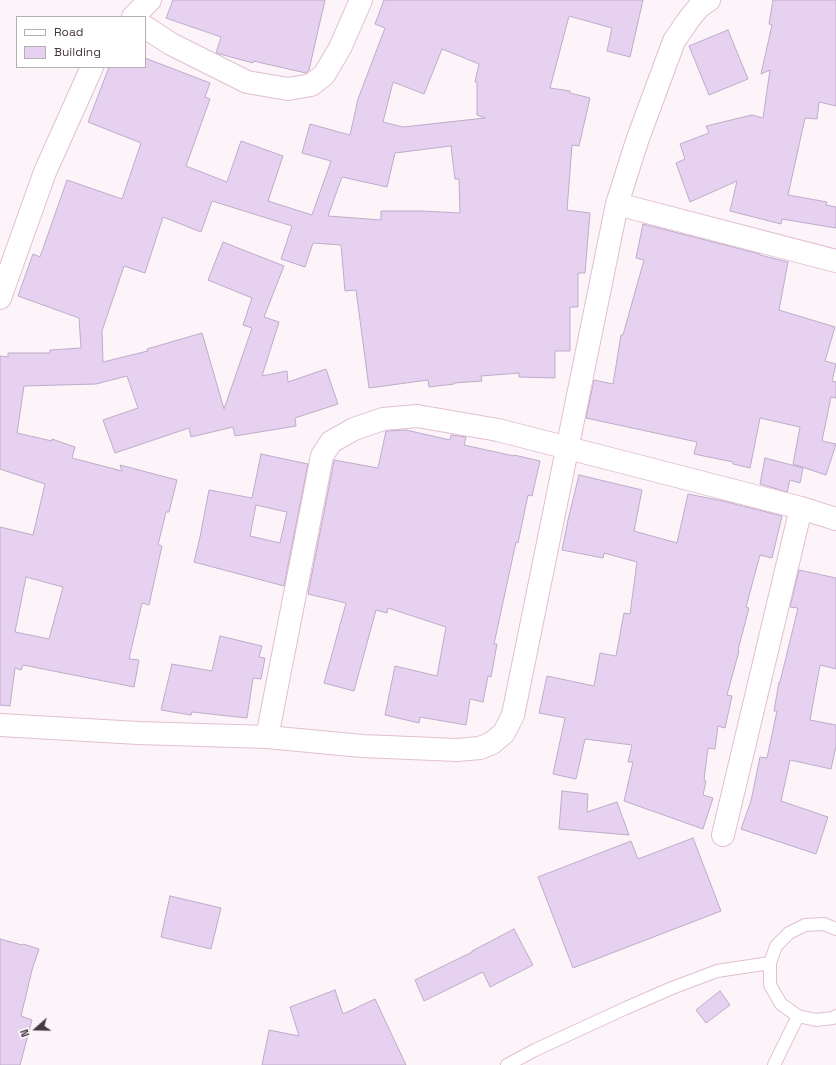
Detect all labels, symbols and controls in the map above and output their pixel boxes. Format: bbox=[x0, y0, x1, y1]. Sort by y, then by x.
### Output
legend bbox=[16, 16, 146, 68]
text: Road bbox=[54, 24, 83, 40]
text: Building bbox=[54, 44, 101, 60]
north arrow bbox=[16, 1009, 56, 1049]
text: N bbox=[17, 1027, 33, 1039]

